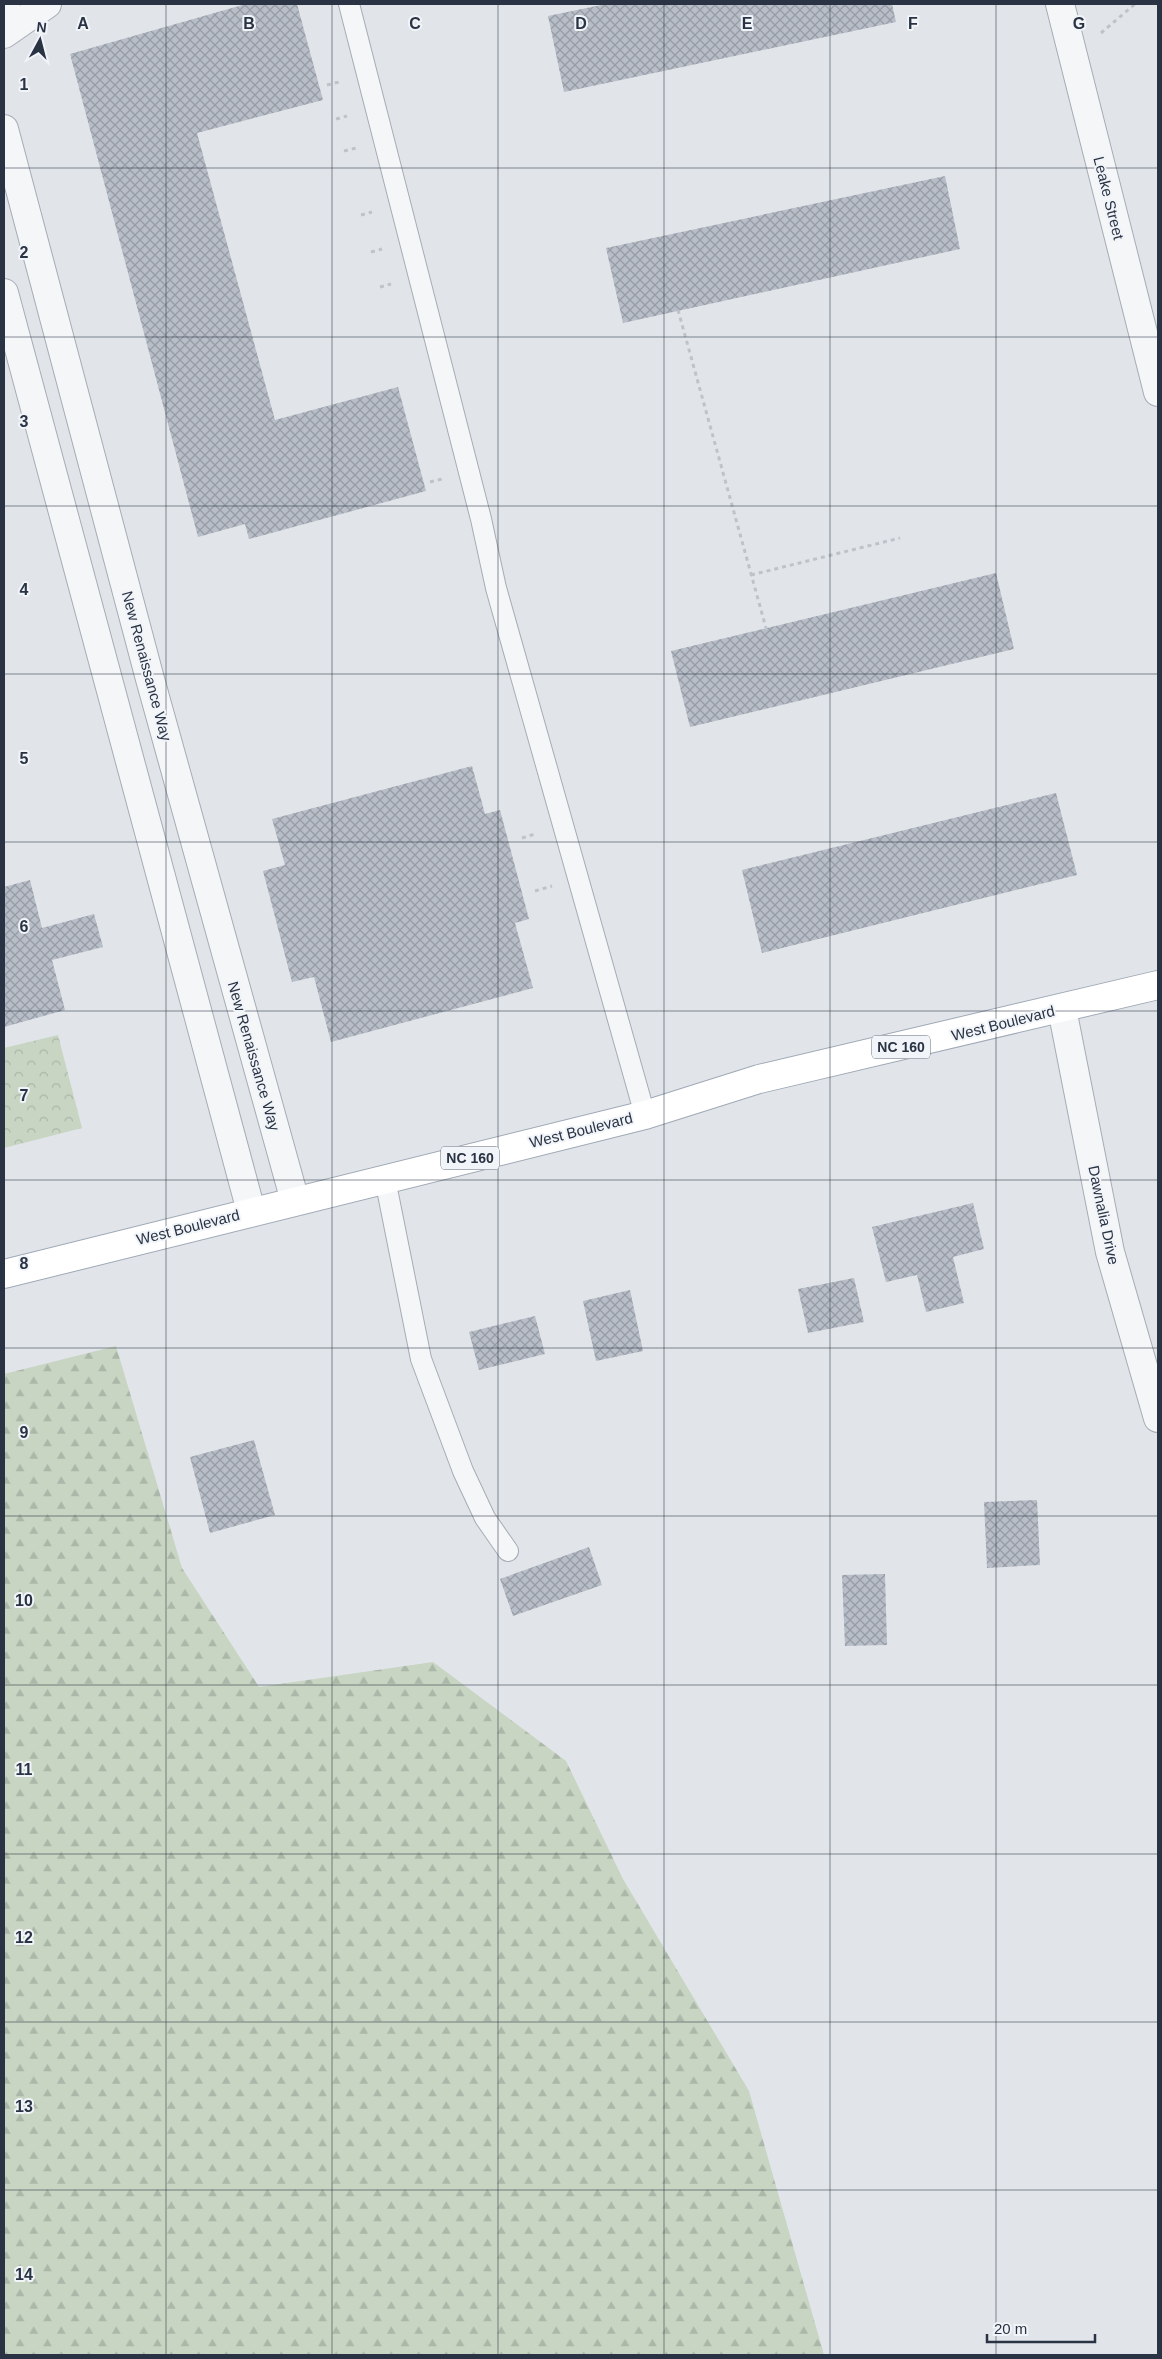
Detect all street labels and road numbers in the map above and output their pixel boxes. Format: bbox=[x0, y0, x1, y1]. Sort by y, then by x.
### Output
street label: Leake Street bbox=[1090, 155, 1128, 242]
street label: New Renaissance Way bbox=[119, 589, 175, 743]
street label: New Renaissance Way bbox=[225, 979, 284, 1133]
street label: West Boulevard bbox=[950, 1002, 1056, 1044]
road number: NC 160 bbox=[872, 1036, 930, 1058]
street label: West Boulevard bbox=[528, 1109, 634, 1151]
road number: NC 160 bbox=[441, 1146, 499, 1170]
street label: Dawnalia Drive bbox=[1085, 1164, 1123, 1266]
street label: West Boulevard bbox=[135, 1206, 241, 1248]

